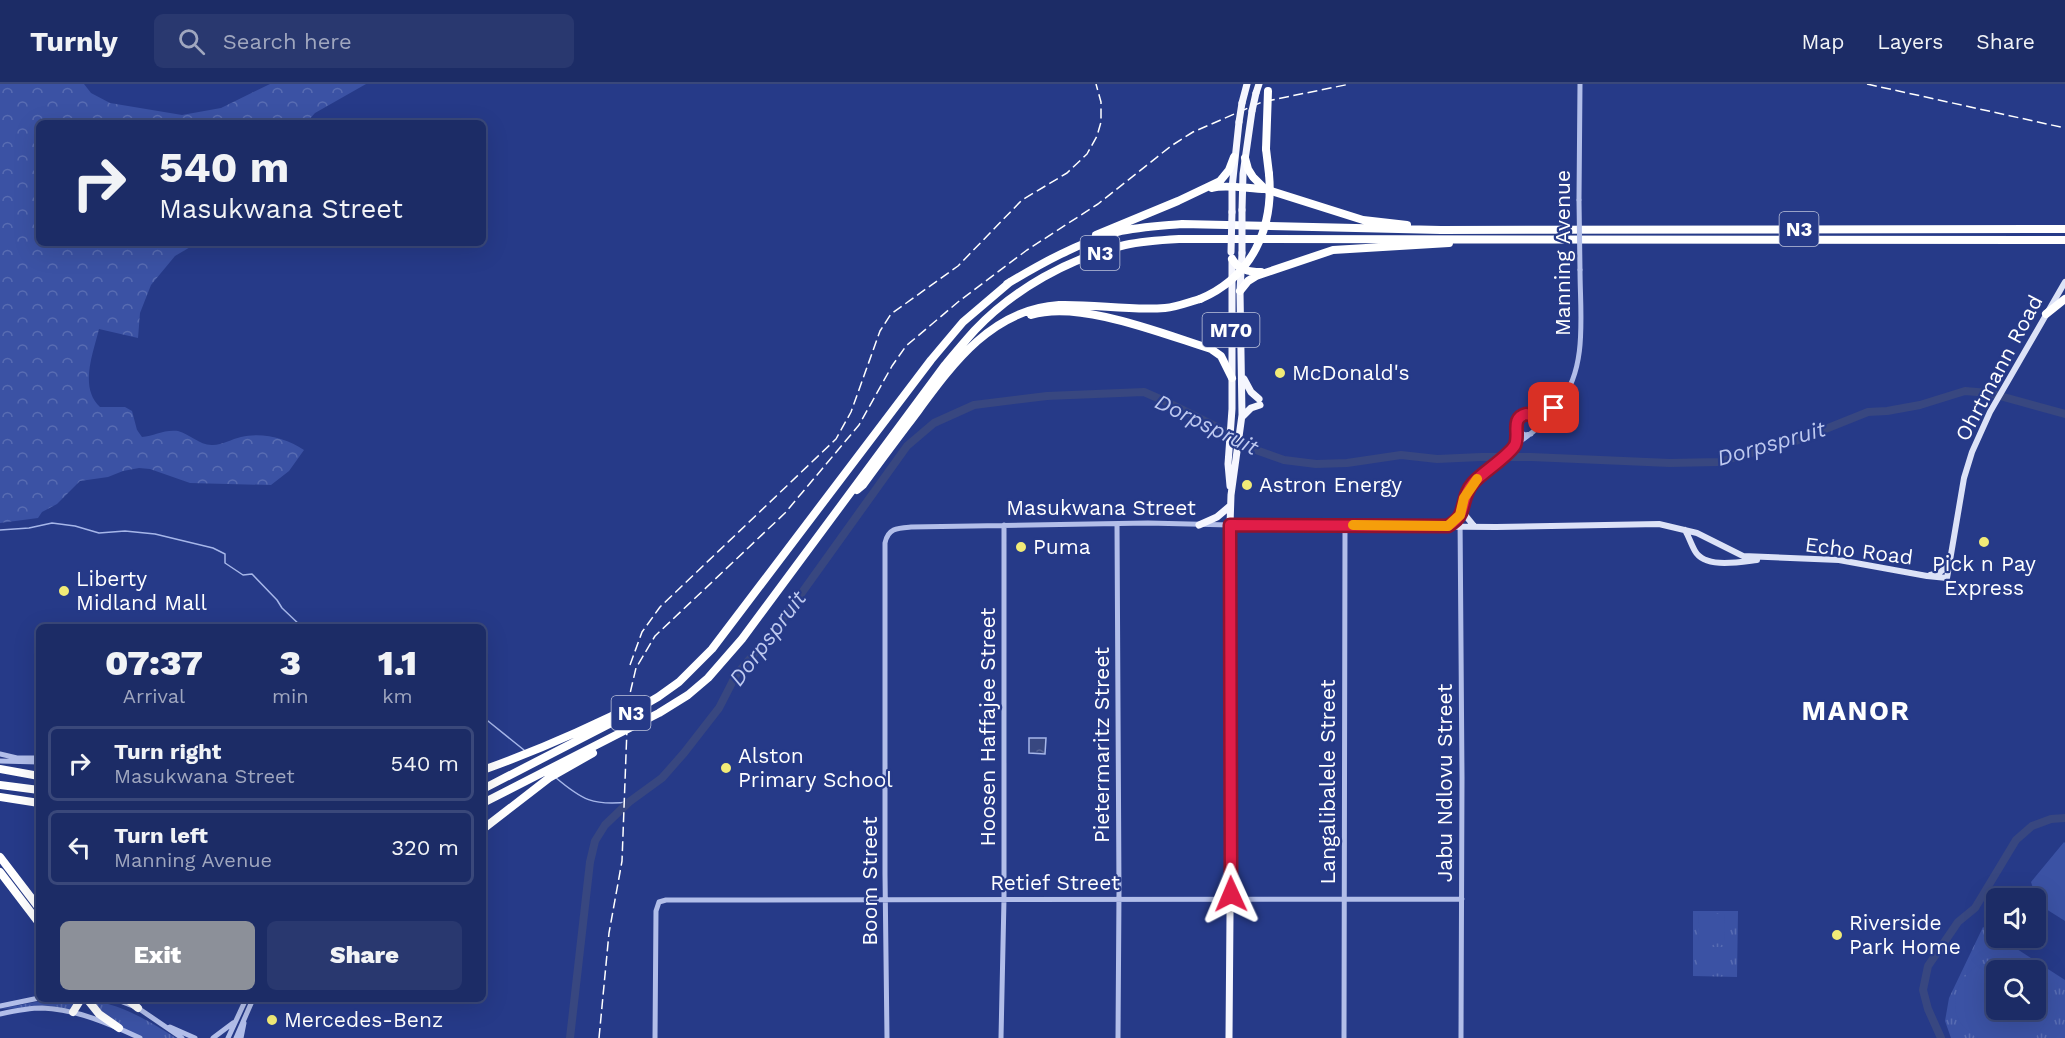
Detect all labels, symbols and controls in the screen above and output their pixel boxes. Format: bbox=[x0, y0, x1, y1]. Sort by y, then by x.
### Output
search box bbox=[154, 14, 574, 68]
text: Turnly bbox=[30, 25, 118, 58]
icon: search bbox=[175, 25, 208, 58]
text: Search here bbox=[223, 29, 352, 54]
text: Map bbox=[1801, 29, 1844, 54]
text: Layers bbox=[1877, 29, 1943, 54]
text: Share bbox=[1976, 29, 2035, 54]
text: 540 m bbox=[159, 143, 289, 192]
icon: right bbox=[60, 144, 138, 222]
street label: Manning Avenue bbox=[1550, 170, 1575, 336]
text: Masukwana Street bbox=[159, 193, 403, 225]
road number: N3 bbox=[1780, 212, 1818, 246]
road number: N3 bbox=[1080, 236, 1120, 270]
street label: Ohrtmann Road bbox=[1950, 291, 2048, 445]
road number: M70 bbox=[1202, 313, 1260, 347]
place label: McDonald's bbox=[1292, 360, 1409, 385]
marker: McDonald's bbox=[1273, 366, 1287, 380]
pin bbox=[1528, 382, 1579, 433]
water label: Dorpspruit bbox=[1151, 389, 1264, 461]
icon: arrive bbox=[1537, 391, 1570, 424]
water label: Dorpspruit bbox=[1714, 416, 1829, 471]
place label: Astron Energy bbox=[1259, 472, 1402, 497]
marker: Astron Energy bbox=[1240, 478, 1254, 492]
street label: Masukwana Street bbox=[1006, 495, 1196, 520]
street label: Echo Road bbox=[1804, 531, 1915, 570]
place label: Puma bbox=[1033, 534, 1091, 559]
marker: Pick n Pay Express bbox=[1977, 535, 1991, 549]
marker: Puma bbox=[1014, 540, 1028, 554]
place label: Pick n Pay Express bbox=[1932, 551, 2036, 600]
place label: Liberty Midland Mall bbox=[76, 566, 207, 615]
marker: Liberty Midland Mall bbox=[57, 584, 71, 598]
water label: Dorpspruit bbox=[724, 585, 812, 690]
street label: Hoosen Haffajee Street bbox=[975, 607, 1000, 846]
text: 07:37 bbox=[105, 642, 203, 684]
text: 3 bbox=[280, 642, 301, 684]
text: 1.1 bbox=[378, 642, 417, 684]
street label: Pietermaritz Street bbox=[1089, 647, 1114, 843]
street label: Langalibalele Street bbox=[1315, 679, 1340, 885]
text: Arrival bbox=[123, 684, 185, 708]
text: min bbox=[272, 684, 309, 708]
text: km bbox=[382, 684, 413, 708]
street label: Jabu Ndlovu Street bbox=[1432, 684, 1457, 882]
district label: MANOR bbox=[1802, 695, 1910, 727]
road number: N3 bbox=[612, 696, 650, 730]
text: Turn right bbox=[114, 739, 221, 764]
place label: Alston Primary School bbox=[738, 743, 893, 792]
icon: right bbox=[63, 747, 96, 780]
text: 540 m bbox=[391, 751, 459, 776]
marker: Alston Primary School bbox=[719, 761, 733, 775]
text: Masukwana Street bbox=[114, 764, 295, 788]
street label: Boom Street bbox=[857, 816, 882, 946]
text: Turn left bbox=[114, 823, 208, 848]
icon: left bbox=[63, 831, 96, 864]
text: 320 m bbox=[391, 835, 459, 860]
text: Manning Avenue bbox=[114, 848, 272, 872]
position arrow bbox=[1199, 862, 1263, 926]
street label: Retief Street bbox=[990, 870, 1120, 895]
map controls bbox=[1986, 888, 2046, 1020]
button: sound bbox=[1986, 888, 2046, 948]
place label: Riverside Park Home bbox=[1849, 910, 1961, 959]
button: Exit bbox=[60, 921, 255, 990]
button: Share bbox=[267, 921, 462, 990]
marker: Riverside Park Home bbox=[1830, 928, 1844, 942]
button: search bbox=[1986, 960, 2046, 1020]
place label: Mercedes-Benz bbox=[284, 1007, 443, 1032]
marker: Mercedes-Benz bbox=[265, 1013, 279, 1027]

